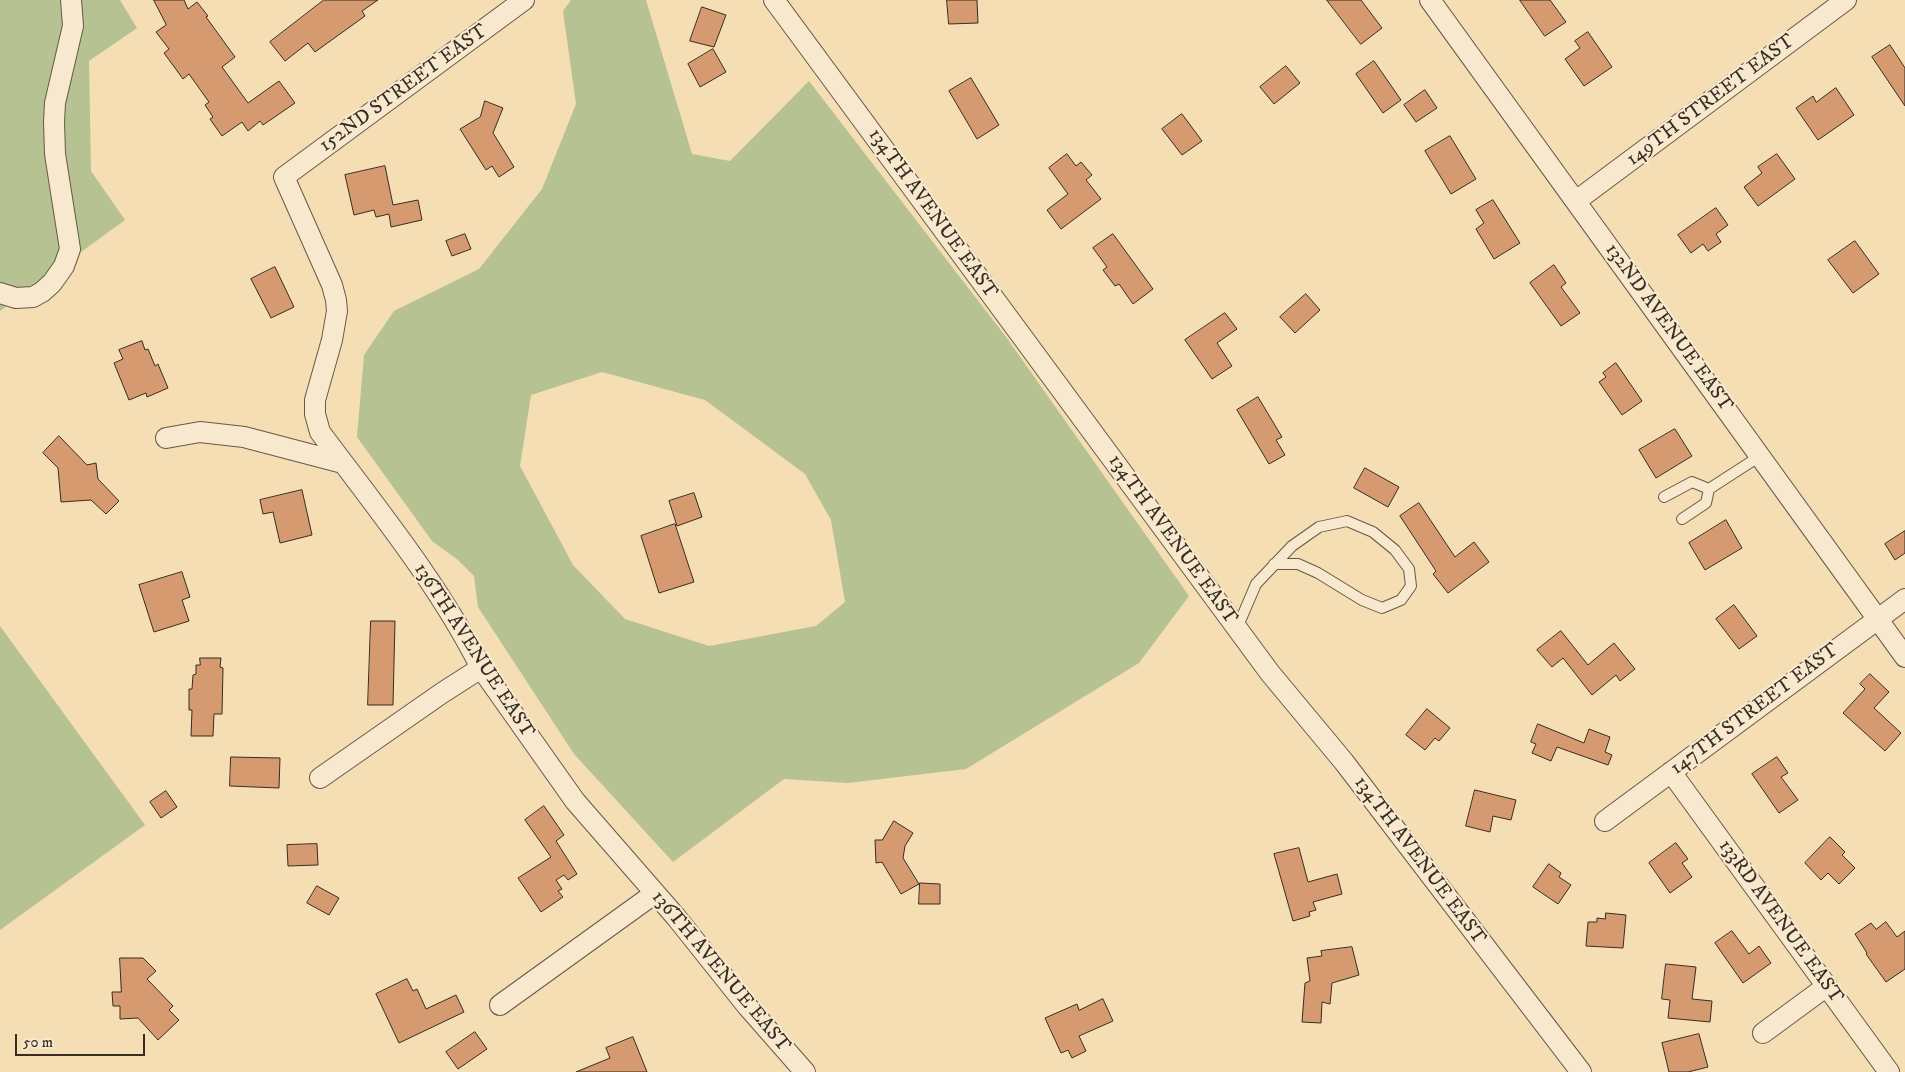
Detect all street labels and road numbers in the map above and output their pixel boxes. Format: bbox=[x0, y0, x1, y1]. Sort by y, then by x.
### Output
street label: 152ND STREET EAST bbox=[315, 20, 493, 158]
street label: 149TH STREET EAST bbox=[1622, 30, 1800, 172]
street label: 134TH AVENUE EAST bbox=[862, 124, 1002, 304]
street label: 132ND AVENUE EAST bbox=[1599, 239, 1737, 417]
street label: 134TH AVENUE EAST bbox=[1102, 450, 1242, 630]
street label: 136TH AVENUE EAST bbox=[408, 559, 538, 743]
street label: 147TH STREET EAST bbox=[1666, 639, 1844, 781]
street label: 134TH AVENUE EAST bbox=[1348, 772, 1490, 950]
street label: 133RD AVENUE EAST bbox=[1713, 835, 1847, 1009]
street label: 136TH AVENUE EAST bbox=[645, 886, 795, 1058]

